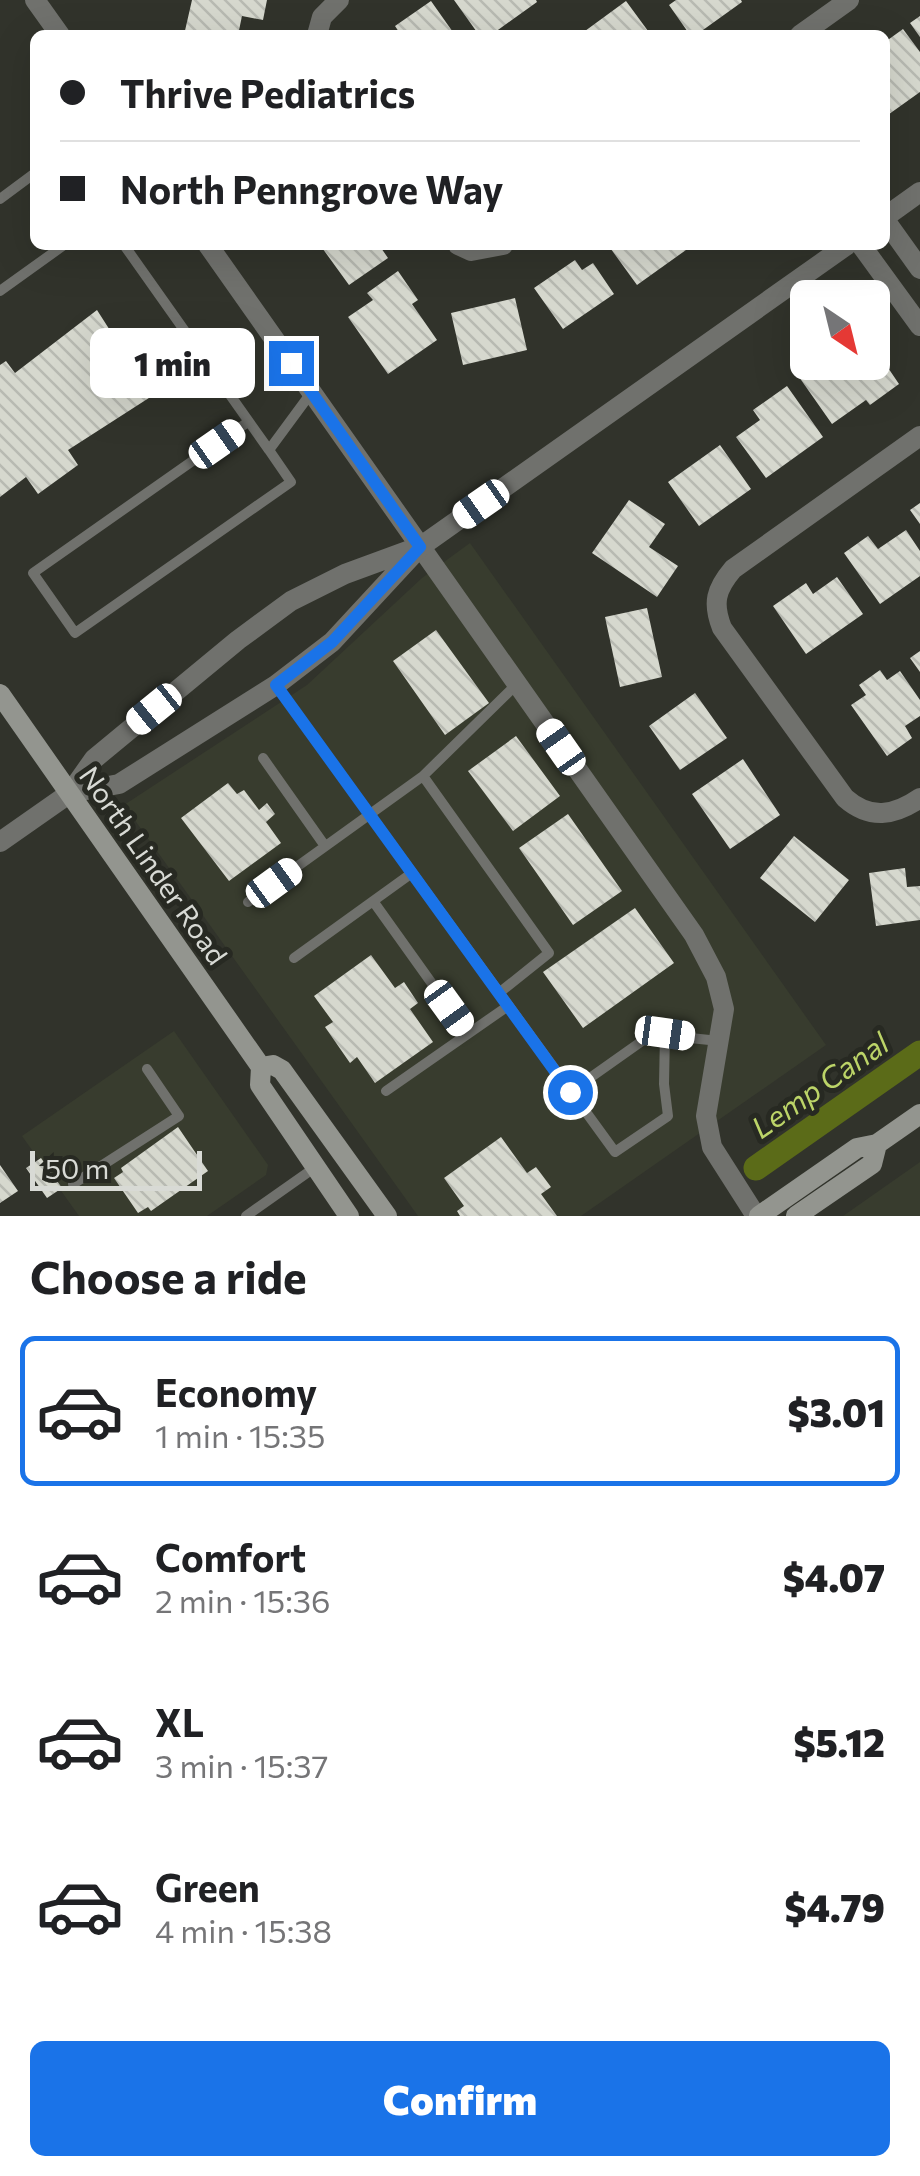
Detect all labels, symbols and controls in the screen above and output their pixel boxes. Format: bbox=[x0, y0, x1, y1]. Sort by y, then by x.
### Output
text: Thrive Pediatrics bbox=[120, 69, 415, 116]
text: North Penngrove Way bbox=[120, 165, 503, 212]
north arrow bbox=[790, 280, 890, 380]
map controls bbox=[790, 280, 890, 380]
callout: 1 min bbox=[91, 328, 256, 398]
route end bbox=[269, 341, 314, 386]
text: 1 min bbox=[134, 343, 211, 383]
car bbox=[184, 415, 250, 473]
car bbox=[448, 475, 514, 533]
car bbox=[121, 678, 187, 740]
car bbox=[532, 714, 590, 780]
street label: North Linder Road bbox=[73, 759, 235, 971]
car bbox=[241, 853, 307, 913]
car bbox=[419, 975, 479, 1041]
car bbox=[633, 1014, 697, 1052]
water label: Lemp Canal bbox=[743, 1022, 896, 1145]
route start bbox=[548, 1070, 593, 1115]
scale bar bbox=[30, 1146, 202, 1190]
text: 50 m bbox=[45, 1151, 109, 1185]
text: Choose a ride bbox=[30, 1248, 307, 1303]
icon: car bbox=[35, 1366, 125, 1456]
text: Economy bbox=[155, 1368, 317, 1415]
text: $3.01 bbox=[788, 1388, 885, 1435]
text: 1 min · 15:35 bbox=[155, 1415, 325, 1455]
icon: car bbox=[35, 1531, 125, 1621]
text: Comfort bbox=[155, 1533, 306, 1580]
text: $4.07 bbox=[783, 1553, 885, 1600]
text: 2 min · 15:36 bbox=[155, 1580, 330, 1620]
icon: car bbox=[35, 1696, 125, 1786]
text: XL bbox=[155, 1698, 204, 1745]
text: $5.12 bbox=[793, 1718, 885, 1765]
text: 3 min · 15:37 bbox=[155, 1745, 328, 1785]
icon: car bbox=[35, 1861, 125, 1951]
text: Green bbox=[155, 1863, 260, 1910]
text: $4.79 bbox=[784, 1883, 885, 1930]
text: 4 min · 15:38 bbox=[155, 1910, 332, 1950]
button: Confirm bbox=[30, 2041, 890, 2156]

